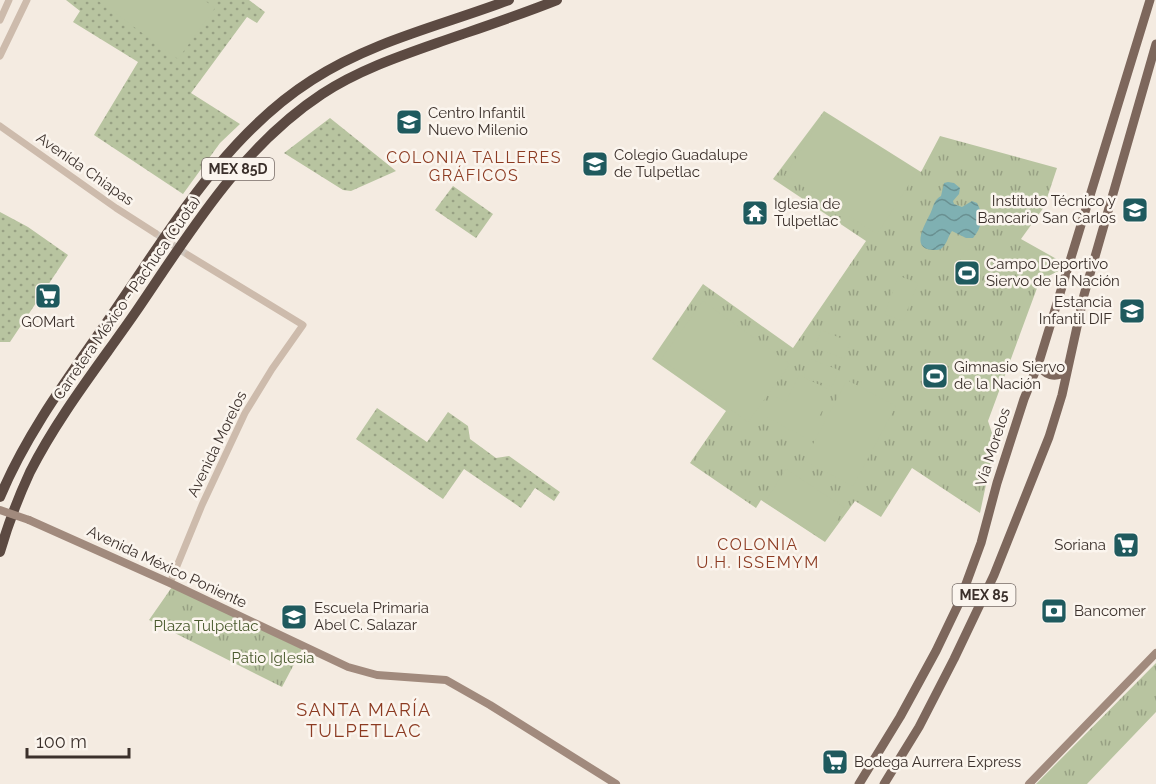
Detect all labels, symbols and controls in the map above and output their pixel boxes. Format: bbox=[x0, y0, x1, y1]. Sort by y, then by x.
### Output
place label: Centro Infantil Nuevo Milenio bbox=[428, 104, 528, 139]
school or university icon: Centro Infantil Nuevo Milenio bbox=[394, 107, 424, 137]
street label: Avenida Chiapas bbox=[33, 129, 137, 209]
place label: Colegio Guadalupe de Tulpetlac bbox=[614, 146, 748, 181]
district label: COLONIA TALLERES GRÁFICOS bbox=[386, 148, 562, 185]
school or university icon: Colegio Guadalupe de Tulpetlac bbox=[580, 149, 610, 179]
road number: MEX 85D bbox=[202, 158, 274, 180]
place label: Instituto Técnico y Bancario San Carlos bbox=[978, 192, 1116, 227]
street label: Carretera México - Pachuca (Cuota) bbox=[50, 193, 204, 403]
place label: Iglesia de Tulpetlac bbox=[774, 195, 841, 230]
school or university icon: Instituto Técnico y Bancario San Carlos bbox=[1120, 195, 1150, 225]
temple icon: Iglesia de Tulpetlac bbox=[740, 198, 770, 228]
place label: Campo Deportivo Siervo de la Nación bbox=[986, 255, 1120, 290]
sports icon: Campo Deportivo Siervo de la Nación bbox=[952, 258, 982, 288]
supermarket icon: GOMart bbox=[33, 281, 63, 311]
place label: Estancia Infantil DIF bbox=[1039, 293, 1112, 328]
school or university icon: Estancia Infantil DIF bbox=[1117, 296, 1147, 326]
place label: GOMart bbox=[21, 313, 75, 331]
place label: Gimnasio Siervo de la Nación bbox=[954, 358, 1065, 393]
sports icon: Gimnasio Siervo de la Nación bbox=[920, 361, 950, 391]
street label: Avenida Morelos bbox=[184, 388, 250, 500]
street label: Vía Morelos bbox=[972, 405, 1014, 489]
street label: Avenida México Poniente bbox=[84, 522, 250, 612]
supermarket icon: Soriana bbox=[1111, 530, 1141, 560]
district label: COLONIA U.H. ISSEMYM bbox=[696, 535, 820, 572]
place label: Soriana bbox=[1054, 536, 1106, 554]
road number: MEX 85 bbox=[952, 584, 1016, 606]
bank icon: Bancomer bbox=[1039, 596, 1069, 626]
place label: Escuela Primaria Abel C. Salazar bbox=[314, 599, 429, 634]
school or university icon: Escuela Primaria Abel C. Salazar bbox=[279, 602, 309, 632]
place label: Bancomer bbox=[1074, 602, 1147, 620]
park label: Plaza Tulpetlac bbox=[154, 617, 258, 635]
park label: Patio Iglesia bbox=[232, 649, 314, 667]
district label: SANTA MARÍA TULPETLAC bbox=[296, 698, 432, 741]
scale bar bbox=[27, 721, 129, 759]
text: 100 m bbox=[36, 731, 87, 752]
supermarket icon: Bodega Aurrera Express bbox=[820, 747, 850, 777]
place label: Bodega Aurrera Express bbox=[854, 753, 1021, 771]

